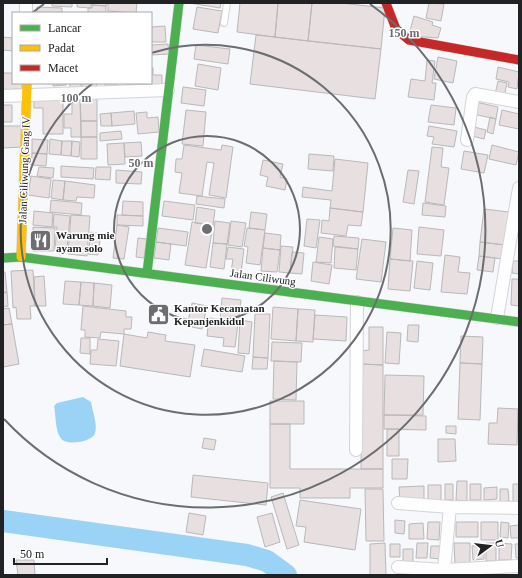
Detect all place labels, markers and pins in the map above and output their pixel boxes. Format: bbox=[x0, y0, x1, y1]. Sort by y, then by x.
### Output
centre of rings bbox=[200, 222, 214, 236]
restaurant icon: Warung mie ayam solo bbox=[28, 228, 54, 254]
place label: Warung mie ayam solo bbox=[56, 229, 114, 254]
public building icon: Kantor Kecamatan Kepanjenkidul bbox=[146, 301, 172, 327]
place label: Kantor Kecamatan Kepanjenkidul bbox=[174, 302, 265, 327]

